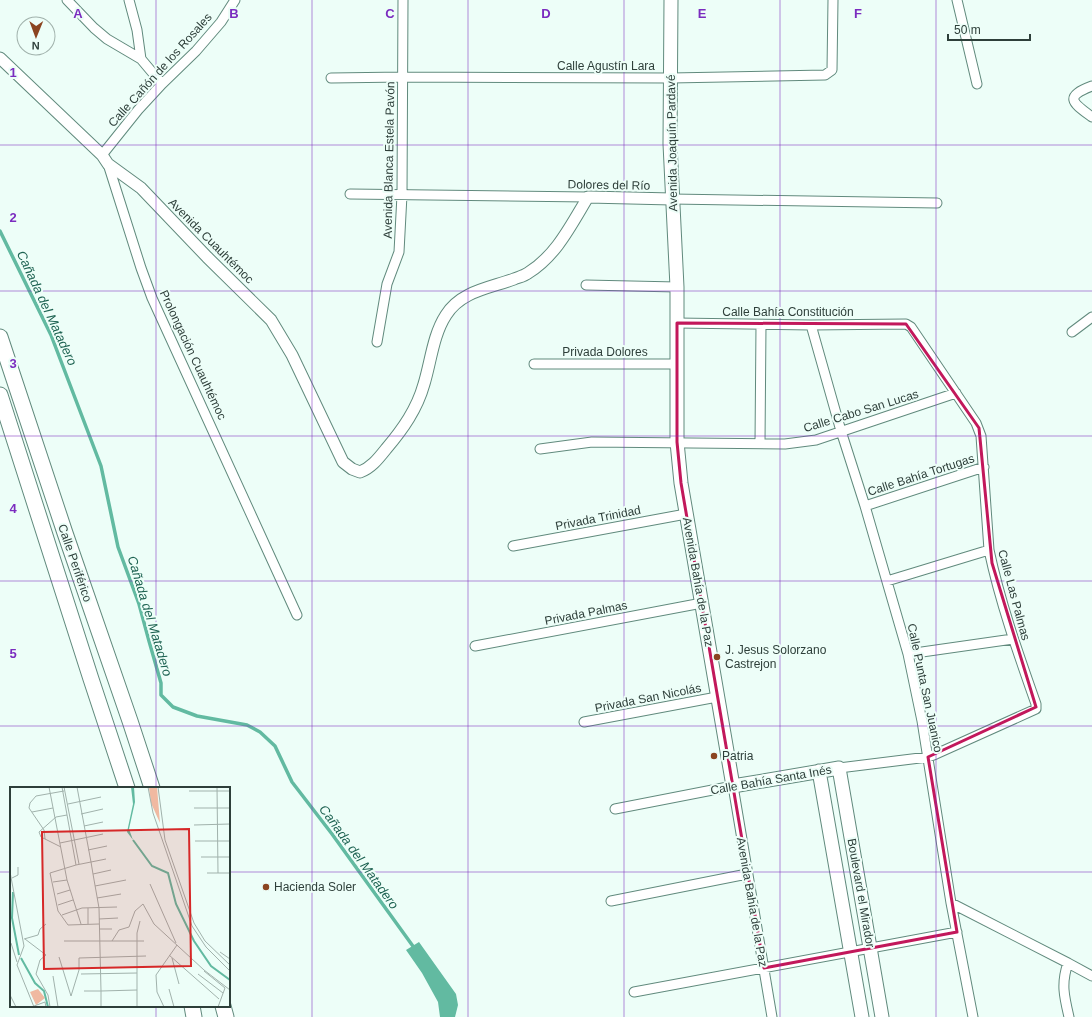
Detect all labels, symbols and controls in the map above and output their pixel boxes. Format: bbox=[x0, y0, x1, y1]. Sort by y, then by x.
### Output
text: A bbox=[73, 6, 83, 21]
text: B bbox=[229, 6, 239, 21]
text: C bbox=[385, 6, 395, 21]
text: D bbox=[541, 6, 551, 21]
text: E bbox=[698, 6, 707, 21]
text: F bbox=[854, 6, 862, 21]
street label: Calle Cañón de los Rosales bbox=[105, 10, 215, 130]
north arrow bbox=[16, 16, 56, 56]
scale bar bbox=[948, 16, 1030, 42]
text: 50 m bbox=[954, 23, 981, 37]
text: N bbox=[32, 40, 40, 52]
street label: Calle Agustín Lara bbox=[557, 59, 655, 73]
text: 1 bbox=[9, 65, 17, 80]
street label: Avenida Joaquín Pardavé bbox=[664, 74, 680, 212]
street label: Avenida Blanca Estela Pavón bbox=[381, 81, 397, 239]
street label: Dolores del Río bbox=[568, 177, 651, 193]
street label: Avenida Cuauhtémoc bbox=[166, 196, 256, 286]
text: 2 bbox=[9, 210, 17, 225]
water label: Cañada del Matadero bbox=[14, 248, 80, 368]
street label: Prolongación Cuauhtémoc bbox=[157, 288, 229, 422]
street label: Calle Bahía Constitución bbox=[722, 305, 854, 319]
street label: Privada Dolores bbox=[562, 345, 648, 359]
text: 3 bbox=[9, 356, 17, 371]
street label: Calle Cabo San Lucas bbox=[802, 387, 920, 435]
street label: Calle Bahía Tortugas bbox=[866, 451, 976, 499]
text: 4 bbox=[9, 501, 17, 516]
street label: Privada Trinidad bbox=[554, 503, 642, 533]
street label: Avenida Bahía de la Paz bbox=[680, 516, 716, 648]
street label: Calle Periférico bbox=[55, 522, 95, 604]
street label: Calle Las Palmas bbox=[995, 548, 1033, 642]
water label: Cañada del Matadero bbox=[125, 554, 175, 678]
street label: Privada Palmas bbox=[543, 598, 629, 628]
street label: Calle Punta San Juanico bbox=[904, 622, 946, 754]
place label: J. Jesus Solorzano Castrejon bbox=[725, 643, 827, 671]
text: 5 bbox=[9, 646, 17, 661]
marker: J. Jesus Solorzano Castrejon bbox=[712, 652, 722, 662]
street label: Privada San Nicolás bbox=[594, 681, 702, 715]
place label: Patria bbox=[722, 749, 754, 763]
marker: Patria bbox=[709, 751, 719, 761]
street label: Calle Bahía Santa Inés bbox=[709, 762, 833, 798]
inset map bbox=[10, 787, 230, 1007]
water label: Cañada del Matadero bbox=[316, 802, 402, 912]
street label: Avenida Bahía de la Paz bbox=[734, 836, 770, 968]
street label: Boulevard el Mirador bbox=[844, 837, 878, 949]
place label: Hacienda Soler bbox=[274, 880, 356, 894]
marker: Hacienda Soler bbox=[261, 882, 271, 892]

